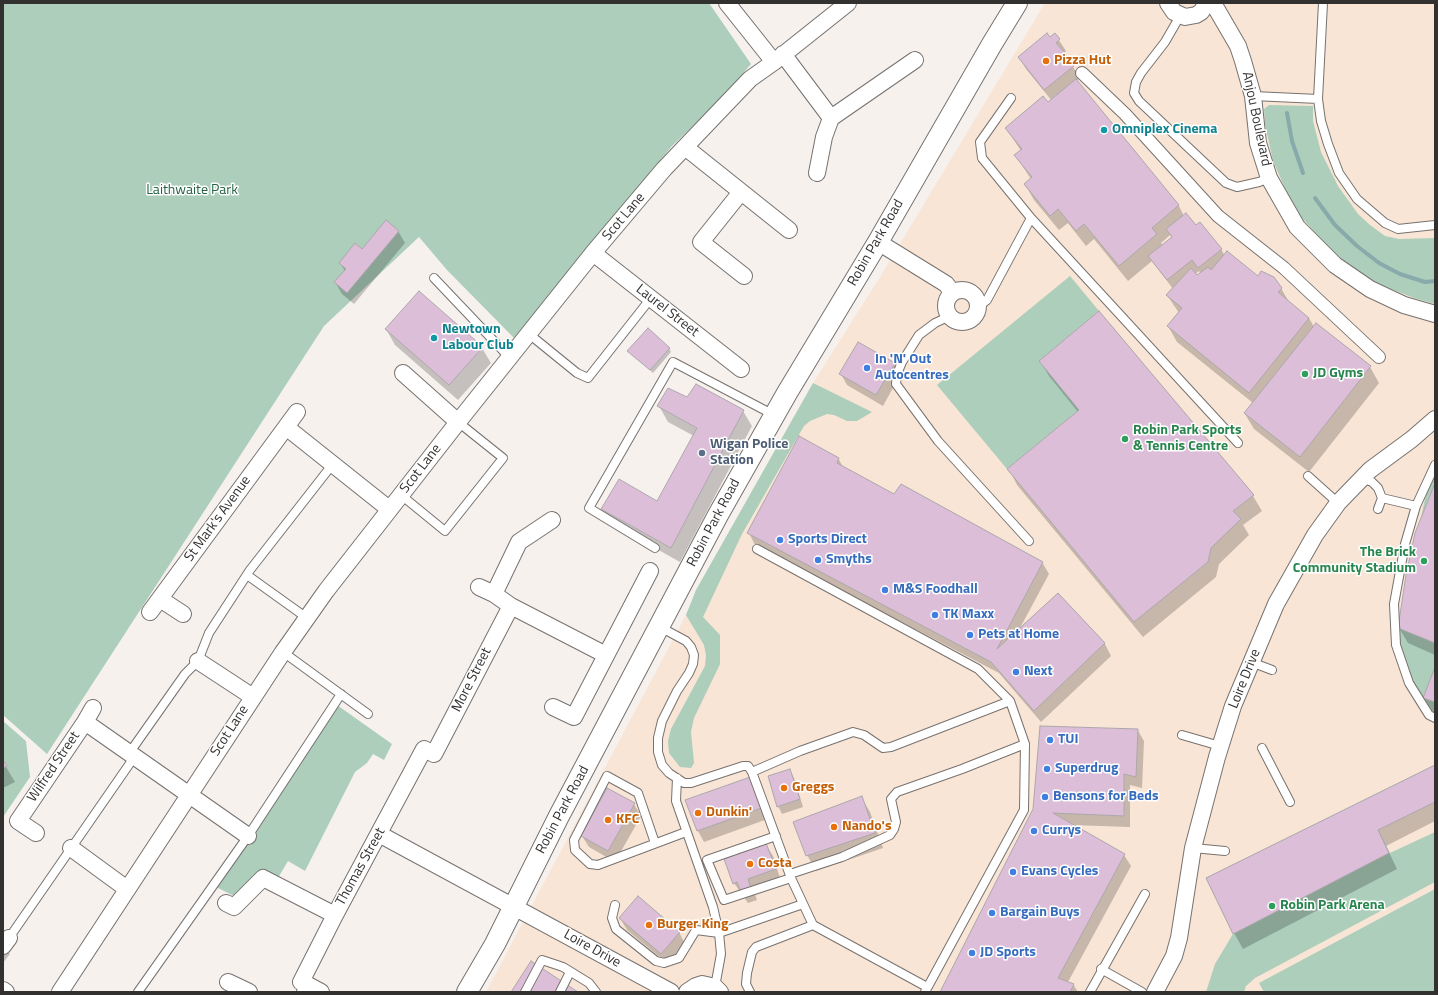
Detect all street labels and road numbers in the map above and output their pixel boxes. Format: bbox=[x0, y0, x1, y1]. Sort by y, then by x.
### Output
street label: Anjou Boulevard bbox=[1238, 70, 1274, 168]
street label: Scot Lane bbox=[599, 190, 649, 244]
street label: Robin Park Road bbox=[844, 197, 908, 289]
street label: Laurel Street bbox=[632, 281, 702, 341]
street label: Scot Lane bbox=[397, 441, 445, 497]
street label: St Mark's Avenue bbox=[181, 473, 255, 565]
street label: Robin Park Road bbox=[684, 476, 744, 570]
street label: More Street bbox=[449, 645, 495, 715]
street label: Loire Drive bbox=[1225, 647, 1265, 711]
street label: Scot Lane bbox=[207, 702, 253, 760]
street label: Wilfred Street bbox=[24, 728, 84, 806]
street label: Robin Park Road bbox=[533, 763, 593, 857]
street label: Thomas Street bbox=[333, 825, 389, 909]
street label: Loire Drive bbox=[561, 926, 623, 972]

